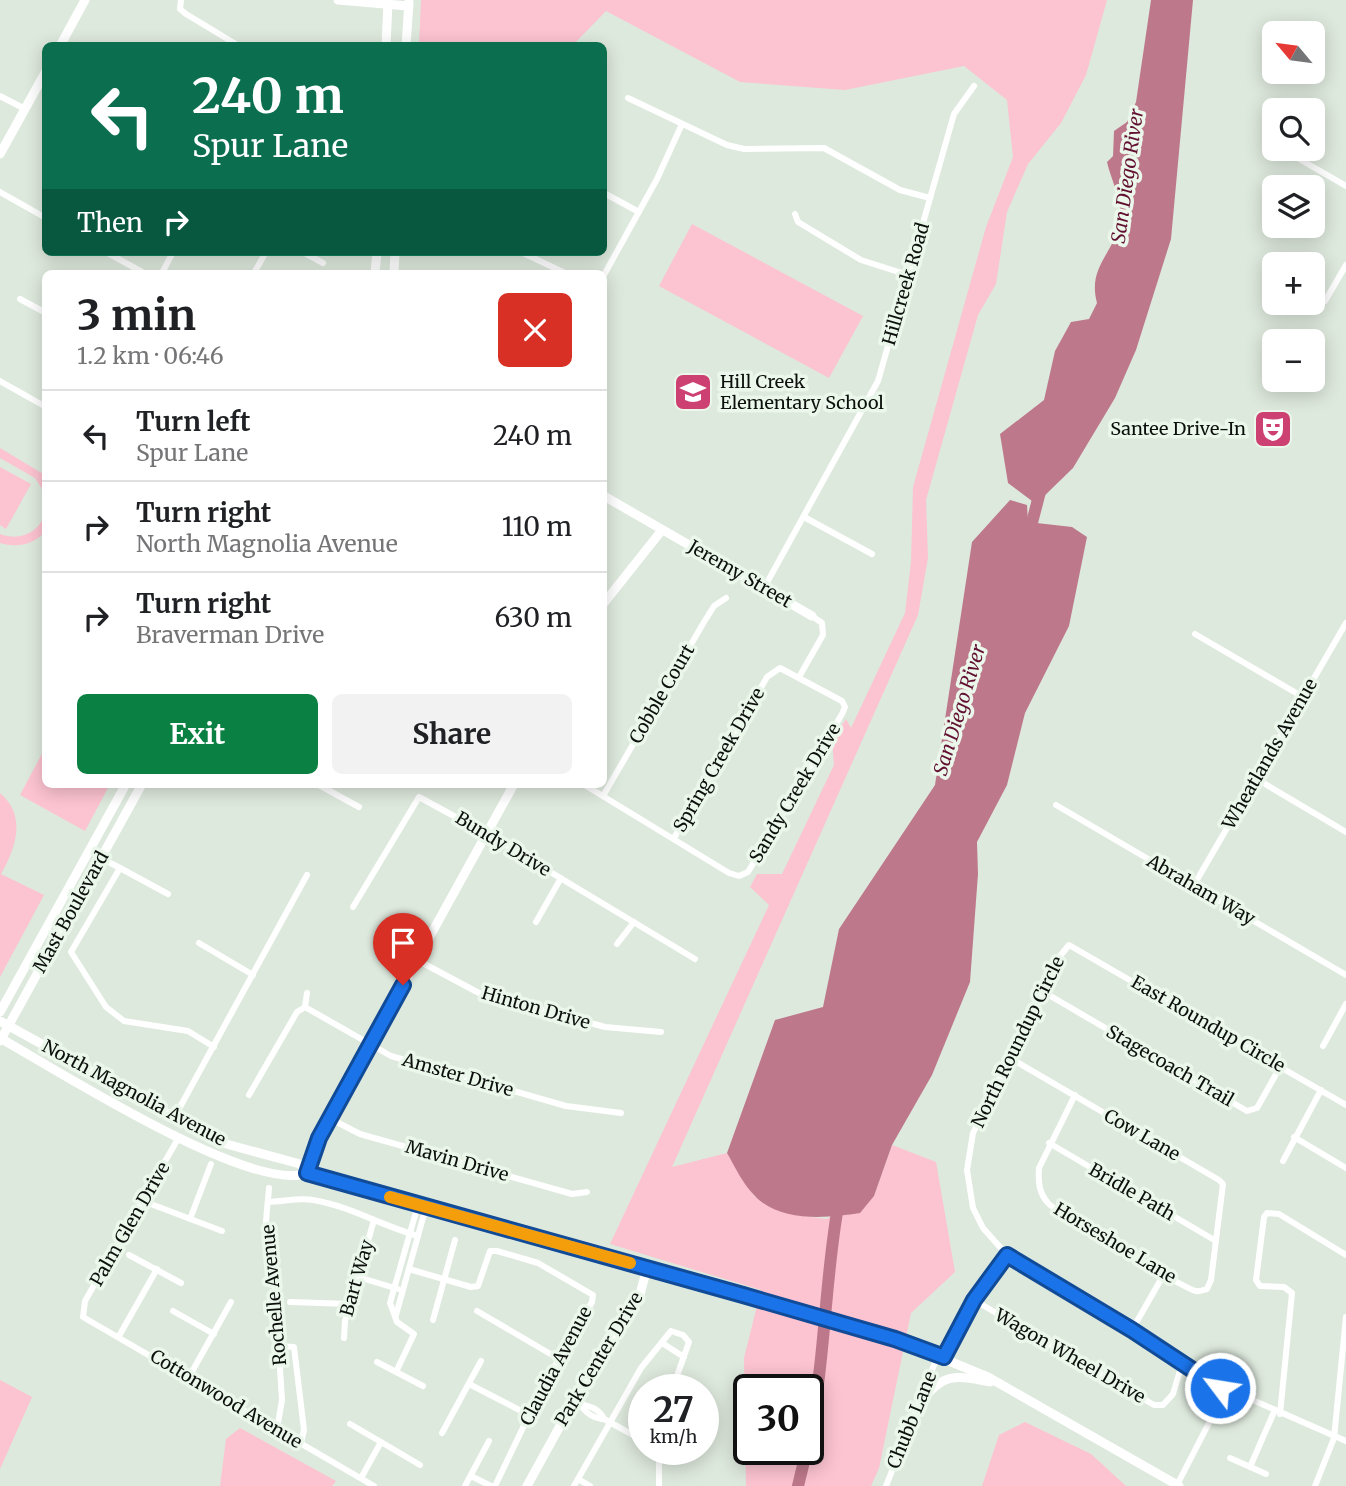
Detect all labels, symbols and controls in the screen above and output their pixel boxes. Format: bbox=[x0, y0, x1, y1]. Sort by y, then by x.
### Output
north arrow bbox=[1262, 21, 1325, 84]
map controls bbox=[1262, 21, 1325, 392]
text: 240 m bbox=[192, 65, 344, 126]
icon: left bbox=[77, 70, 168, 161]
button: search bbox=[1262, 98, 1325, 161]
water label: San Diego River bbox=[1106, 107, 1148, 245]
text: Spur Lane bbox=[192, 126, 348, 166]
button: layers bbox=[1262, 175, 1325, 238]
icon: right bbox=[157, 203, 195, 241]
text: Then bbox=[77, 206, 143, 239]
street label: Hillcreek Road bbox=[877, 220, 934, 348]
button: + bbox=[1262, 252, 1325, 315]
text: 3 min bbox=[77, 289, 196, 341]
button: close bbox=[498, 293, 572, 367]
button: − bbox=[1262, 329, 1325, 392]
text: 1.2 km · 06:46 bbox=[77, 341, 224, 370]
place label: Hill Creek Elementary School bbox=[720, 370, 884, 414]
school or university icon: Hill Creek Elementary School bbox=[672, 371, 714, 413]
text: Turn left bbox=[136, 405, 250, 438]
theatre icon: Santee Drive-In bbox=[1252, 408, 1294, 450]
icon: left bbox=[77, 417, 115, 455]
place label: Santee Drive-In bbox=[1110, 417, 1246, 440]
text: 240 m bbox=[493, 419, 572, 452]
text: Spur Lane bbox=[136, 438, 248, 467]
text: Turn right bbox=[136, 496, 271, 529]
icon: right bbox=[77, 508, 115, 546]
text: 110 m bbox=[502, 510, 572, 543]
text: North Magnolia Avenue bbox=[136, 529, 398, 558]
street label: Jeremy Street bbox=[683, 534, 796, 613]
text: Turn right bbox=[136, 587, 271, 620]
icon: right bbox=[77, 599, 115, 637]
text: 630 m bbox=[495, 601, 572, 634]
text: Braverman Drive bbox=[136, 620, 324, 649]
street label: Cobble Court bbox=[624, 640, 699, 748]
water label: San Diego River bbox=[928, 641, 990, 778]
street label: Wheatlands Avenue bbox=[1217, 674, 1322, 834]
street label: Spring Creek Drive bbox=[668, 683, 769, 836]
button: Exit bbox=[77, 694, 318, 774]
button: Share bbox=[332, 694, 572, 774]
street label: Sandy Creek Drive bbox=[744, 719, 845, 867]
street label: Bundy Drive bbox=[451, 806, 555, 881]
street label: Mast Boulevard bbox=[28, 847, 113, 976]
street label: Abraham Way bbox=[1142, 849, 1260, 930]
pin bbox=[373, 913, 433, 985]
icon: arrive bbox=[384, 924, 422, 962]
street label: North Roundup Circle bbox=[966, 952, 1069, 1131]
street label: East Roundup Circle bbox=[1127, 970, 1289, 1077]
street label: Hinton Drive bbox=[479, 981, 593, 1034]
street label: Stagecoach Trail bbox=[1102, 1020, 1239, 1112]
street label: North Magnolia Avenue bbox=[38, 1034, 230, 1151]
street label: Amster Drive bbox=[399, 1047, 516, 1101]
street label: Cow Lane bbox=[1100, 1104, 1184, 1166]
street label: Mavin Drive bbox=[403, 1135, 511, 1186]
street label: Palm Glen Drive bbox=[85, 1158, 174, 1290]
street label: Bridle Path bbox=[1085, 1158, 1180, 1225]
street label: Horseshoe Lane bbox=[1050, 1197, 1181, 1288]
street label: Rochelle Avenue bbox=[256, 1224, 291, 1366]
street label: Bart Way bbox=[335, 1236, 379, 1319]
street label: Park Center Drive bbox=[550, 1288, 648, 1430]
street label: Claudia Avenue bbox=[514, 1302, 597, 1429]
street label: Wagon Wheel Drive bbox=[990, 1303, 1150, 1408]
street label: Cottonwood Avenue bbox=[146, 1344, 306, 1453]
position arrow bbox=[1183, 1351, 1257, 1425]
street label: Chubb Lane bbox=[882, 1368, 941, 1472]
speed limit sign: 30 bbox=[733, 1374, 824, 1465]
text: 27 bbox=[653, 1388, 694, 1432]
text: km/h bbox=[650, 1425, 697, 1448]

